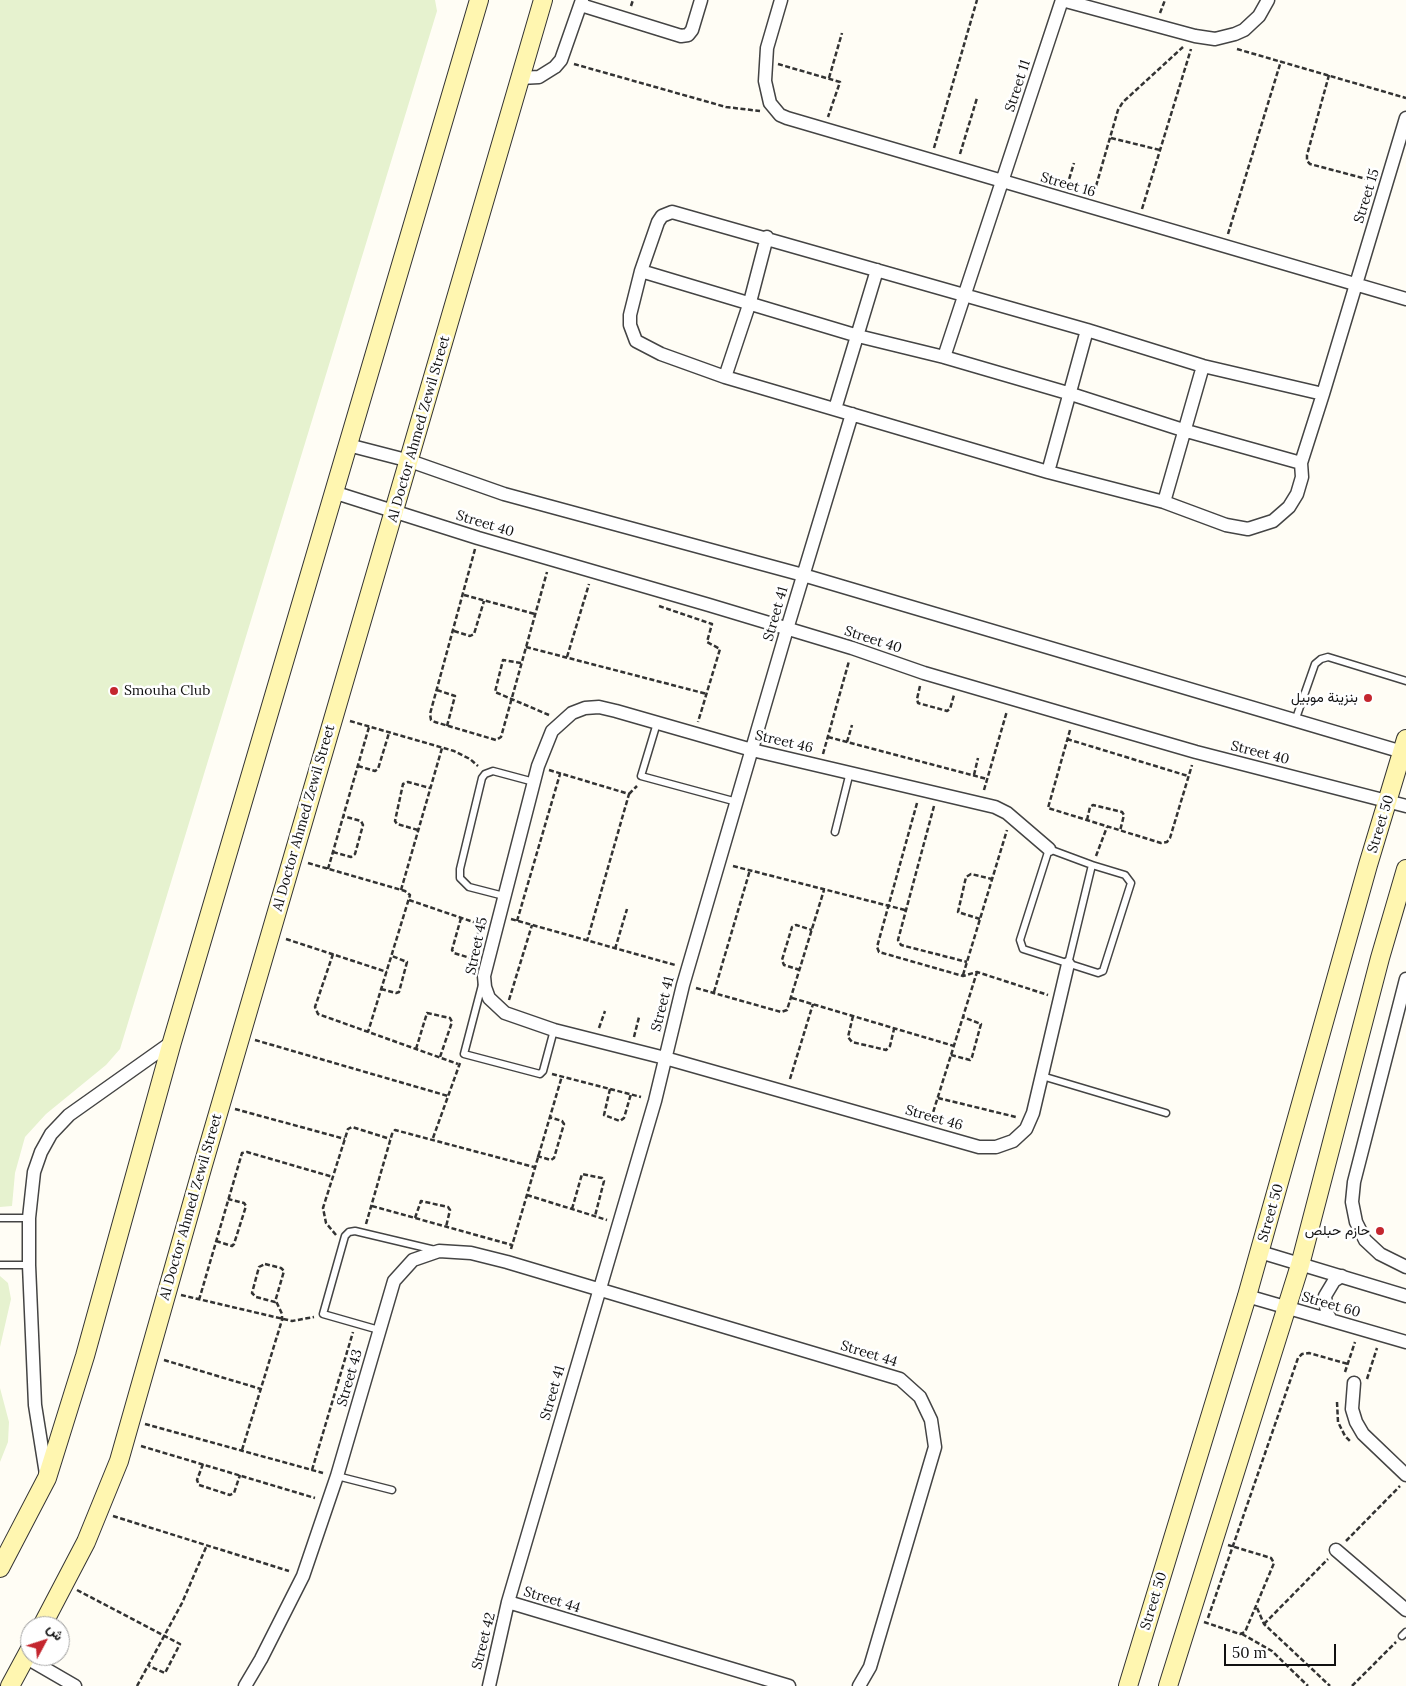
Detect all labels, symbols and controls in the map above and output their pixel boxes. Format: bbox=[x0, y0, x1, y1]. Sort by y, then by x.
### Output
street label: Street 11 bbox=[1002, 58, 1034, 114]
street label: Street 15 bbox=[1351, 167, 1383, 225]
street label: Street 16 bbox=[1039, 169, 1097, 201]
street label: Al Doctor Ahmed Zewil Street bbox=[384, 334, 454, 524]
street label: Street 40 bbox=[454, 507, 516, 541]
street label: Street 41 bbox=[760, 585, 792, 643]
street label: Street 40 bbox=[842, 623, 904, 657]
place label: Smouha Club bbox=[124, 683, 210, 699]
marker: Smouha Club bbox=[108, 685, 120, 697]
place label: بنزينة موبيل bbox=[1291, 690, 1358, 706]
marker: بنزينة موبيل bbox=[1362, 692, 1374, 704]
street label: Al Doctor Ahmed Zewil Street bbox=[269, 723, 339, 913]
street label: Street 46 bbox=[753, 727, 815, 757]
street label: Street 40 bbox=[1229, 738, 1291, 768]
street label: Street 50 bbox=[1364, 793, 1398, 855]
street label: Street 45 bbox=[463, 916, 491, 976]
street label: Street 41 bbox=[648, 975, 678, 1033]
street label: Street 46 bbox=[903, 1102, 965, 1134]
street label: Al Doctor Ahmed Zewil Street bbox=[156, 1112, 226, 1302]
street label: Street 50 bbox=[1255, 1182, 1287, 1244]
place label: حازم حبلص bbox=[1305, 1223, 1370, 1239]
marker: حازم حبلص bbox=[1374, 1225, 1386, 1237]
street label: Street 60 bbox=[1300, 1289, 1362, 1321]
street label: Street 44 bbox=[839, 1337, 899, 1371]
street label: Street 43 bbox=[334, 1347, 366, 1409]
street label: Street 41 bbox=[537, 1364, 569, 1422]
street label: Street 50 bbox=[1137, 1570, 1171, 1632]
street label: Street 44 bbox=[522, 1583, 582, 1617]
street label: Street 42 bbox=[469, 1611, 499, 1671]
north arrow bbox=[20, 1616, 70, 1666]
text: ش bbox=[43, 1620, 68, 1644]
scale bar bbox=[1226, 1634, 1338, 1666]
text: 50 m bbox=[1232, 1643, 1267, 1662]

